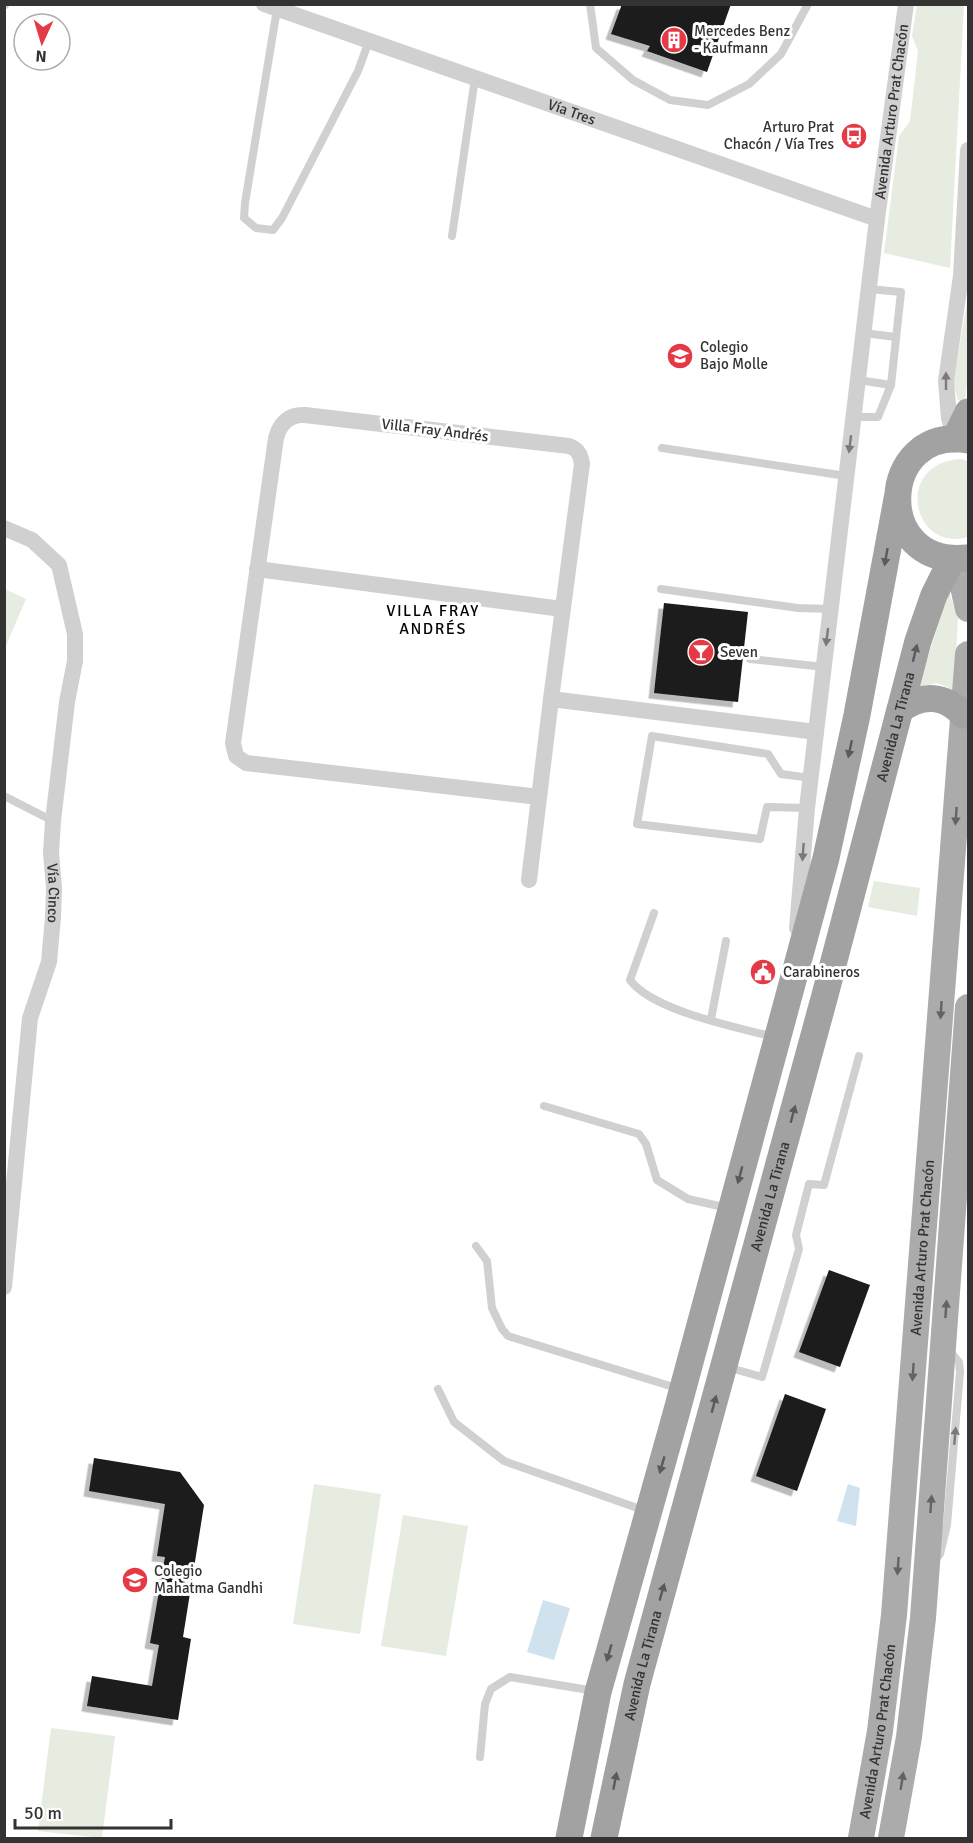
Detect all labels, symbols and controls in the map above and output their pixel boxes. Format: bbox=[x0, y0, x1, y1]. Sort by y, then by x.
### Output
north arrow bbox=[12, 12, 72, 72]
place label: Mercedes Benz - Kaufmann bbox=[694, 22, 790, 57]
street label: Avenida Arturo Prat Chacón bbox=[871, 23, 912, 200]
building icon: Mercedes Benz - Kaufmann bbox=[659, 25, 689, 55]
text: N bbox=[35, 46, 47, 66]
street label: Vía Tres bbox=[545, 95, 598, 129]
place label: Arturo Prat Chacón / Vía Tres bbox=[724, 118, 834, 153]
bus stop icon: Arturo Prat Chacón / Vía Tres bbox=[839, 121, 869, 151]
place label: Colegio Bajo Molle bbox=[700, 338, 768, 373]
school or university icon: Colegio Bajo Molle bbox=[665, 341, 695, 371]
one-way arrow bbox=[941, 372, 951, 391]
street label: Villa Fray Andrés bbox=[381, 415, 490, 446]
one-way arrow bbox=[845, 434, 855, 453]
one-way arrow bbox=[881, 548, 890, 567]
district label: VILLA FRAY ANDRÉS bbox=[386, 601, 480, 639]
one-way arrow bbox=[823, 628, 832, 647]
bar icon: Seven bbox=[686, 637, 716, 667]
place label: Seven bbox=[720, 643, 758, 661]
one-way arrow bbox=[910, 644, 920, 662]
street label: Avenida La Tirana bbox=[872, 670, 919, 784]
one-way arrow bbox=[845, 739, 854, 758]
one-way arrow bbox=[951, 806, 961, 825]
one-way arrow bbox=[798, 842, 808, 861]
street label: Vía Cinco bbox=[43, 863, 63, 924]
public building icon: Carabineros bbox=[748, 957, 778, 987]
place label: Carabineros bbox=[783, 963, 860, 981]
one-way arrow bbox=[936, 1000, 946, 1019]
one-way arrow bbox=[788, 1105, 798, 1124]
street label: Avenida La Tirana bbox=[746, 1139, 794, 1253]
street label: Avenida Arturo Prat Chacón bbox=[907, 1159, 938, 1336]
one-way arrow bbox=[735, 1166, 745, 1184]
one-way arrow bbox=[941, 1300, 951, 1319]
one-way arrow bbox=[908, 1362, 918, 1381]
one-way arrow bbox=[710, 1395, 719, 1413]
one-way arrow bbox=[950, 1426, 959, 1445]
one-way arrow bbox=[657, 1456, 666, 1474]
one-way arrow bbox=[927, 1494, 936, 1513]
one-way arrow bbox=[893, 1557, 903, 1576]
place label: Colegio Mahatma Gandhi bbox=[154, 1562, 263, 1597]
school or university icon: Colegio Mahatma Gandhi bbox=[120, 1565, 150, 1595]
one-way arrow bbox=[658, 1583, 667, 1601]
street label: Avenida La Tirana bbox=[620, 1608, 666, 1722]
street label: Avenida Arturo Prat Chacón bbox=[856, 1643, 899, 1820]
one-way arrow bbox=[604, 1644, 613, 1662]
one-way arrow bbox=[611, 1771, 620, 1790]
one-way arrow bbox=[897, 1771, 906, 1790]
scale bar bbox=[15, 1792, 171, 1830]
text: 50 m bbox=[24, 1802, 62, 1824]

